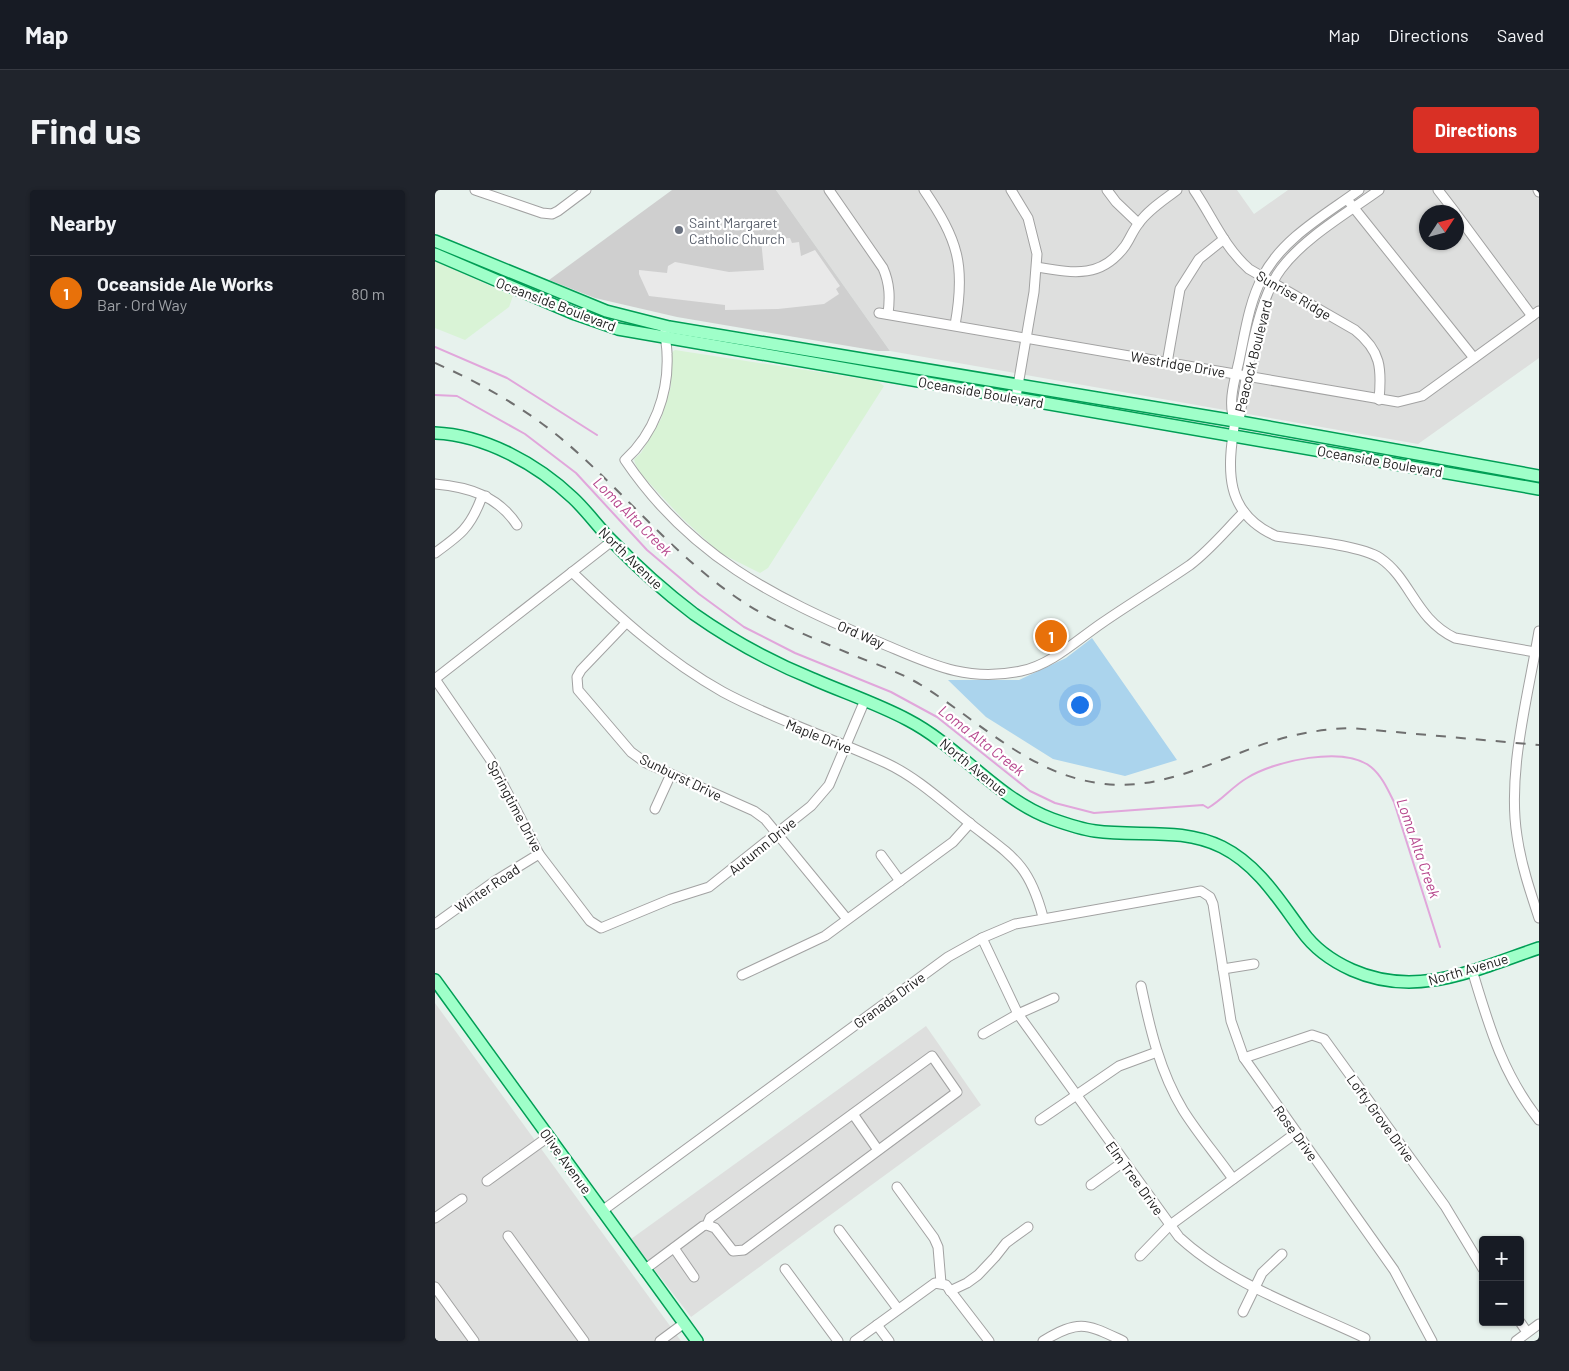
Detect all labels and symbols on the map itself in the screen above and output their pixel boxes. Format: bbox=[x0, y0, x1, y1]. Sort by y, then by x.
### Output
north arrow bbox=[1419, 205, 1464, 250]
place label: Saint Margaret Catholic Church bbox=[689, 214, 785, 247]
marker: Saint Margaret Catholic Church bbox=[673, 224, 685, 236]
street label: Sunrise Ridge bbox=[1254, 267, 1334, 323]
street label: Oceanside Boulevard bbox=[494, 273, 618, 335]
street label: Peacock Boulevard bbox=[1231, 298, 1275, 414]
street label: Westridge Drive bbox=[1129, 347, 1227, 381]
street label: Oceanside Boulevard bbox=[917, 373, 1045, 411]
street label: Oceanside Boulevard bbox=[1316, 442, 1444, 480]
water label: Loma Alta Creek bbox=[590, 473, 677, 560]
street label: North Avenue bbox=[595, 523, 667, 593]
street label: Ord Way bbox=[835, 617, 888, 652]
pin: 1 bbox=[1035, 617, 1067, 655]
your location bbox=[1067, 692, 1093, 718]
water label: Loma Alta Creek bbox=[935, 701, 1029, 780]
street label: Maple Drive bbox=[784, 715, 854, 757]
street label: North Avenue bbox=[937, 734, 1011, 800]
street label: Sunburst Drive bbox=[637, 750, 725, 804]
street label: Springtime Drive bbox=[484, 757, 546, 855]
water label: Loma Alta Creek bbox=[1394, 796, 1445, 901]
street label: Autumn Drive bbox=[725, 814, 799, 878]
street label: Winter Road bbox=[451, 860, 523, 916]
street label: North Avenue bbox=[1426, 949, 1510, 989]
street label: Granada Drive bbox=[850, 968, 928, 1032]
street label: Lofty Grove Drive bbox=[1344, 1071, 1418, 1165]
street label: Rose Drive bbox=[1270, 1102, 1322, 1164]
street label: Olive Avenue bbox=[537, 1125, 595, 1197]
street label: Elm Tree Drive bbox=[1102, 1138, 1168, 1218]

